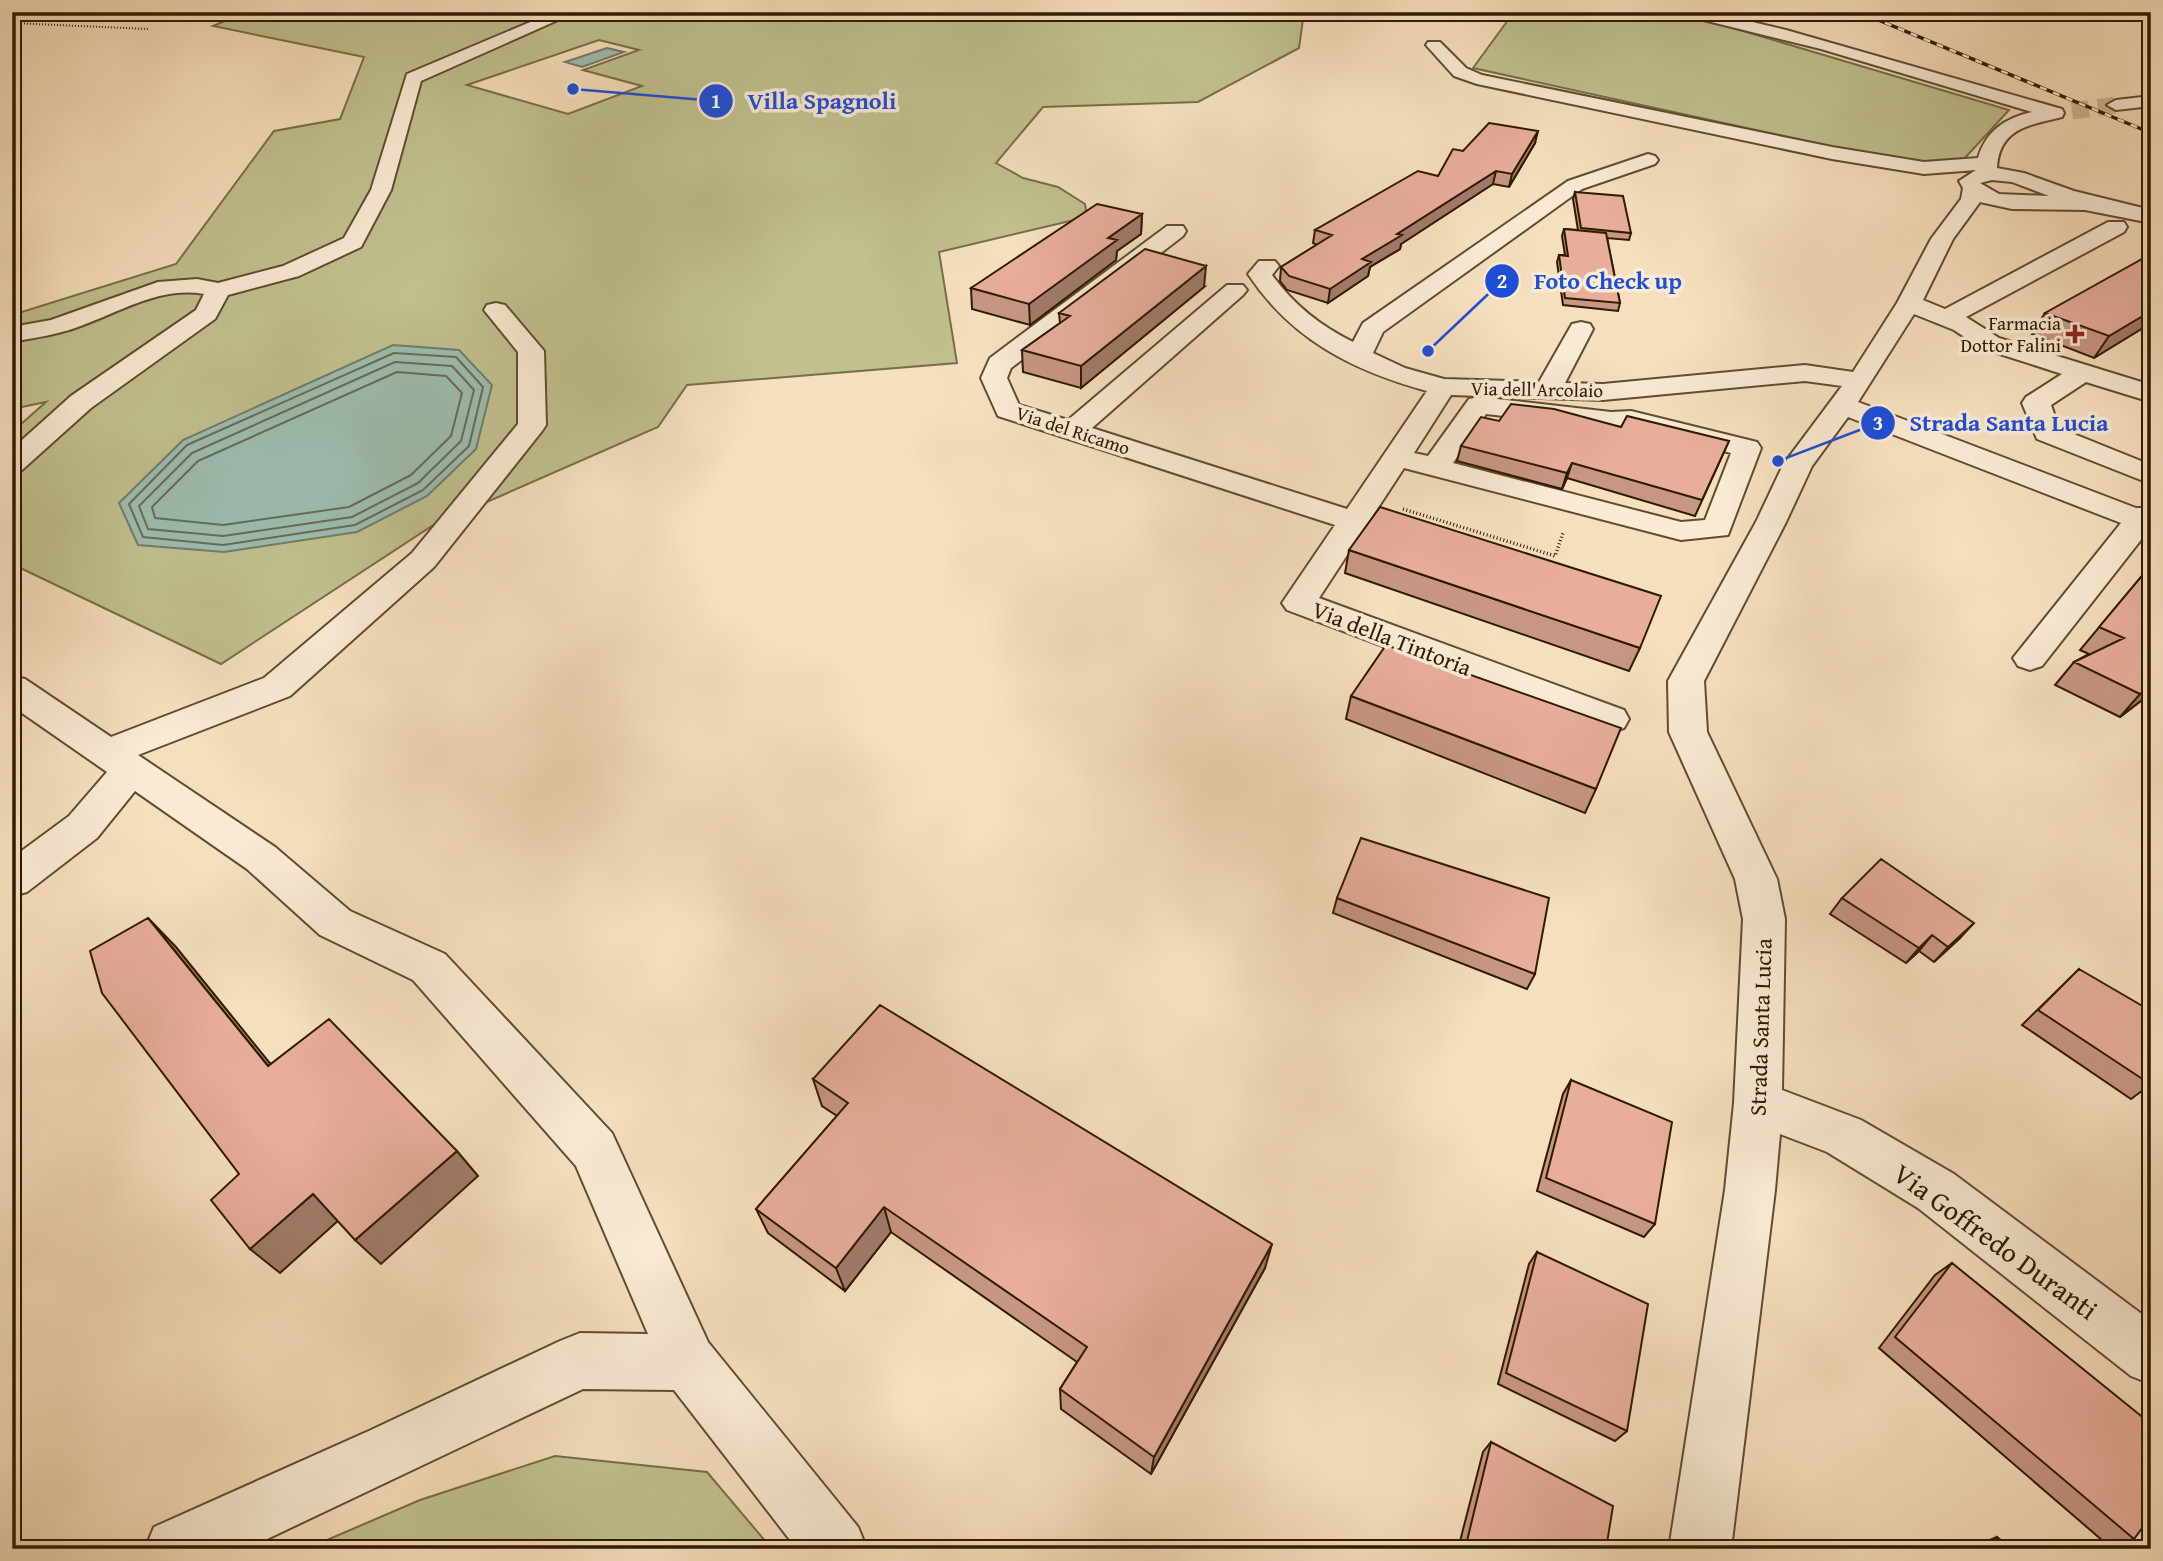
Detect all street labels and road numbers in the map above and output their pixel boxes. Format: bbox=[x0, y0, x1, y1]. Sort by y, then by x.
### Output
street label: Via dell'Arcolaio bbox=[1471, 374, 1603, 404]
street label: Via del Ricamo bbox=[1012, 398, 1134, 462]
street label: Via della Tintoria bbox=[1308, 592, 1477, 684]
street label: Strada Santa Lucia bbox=[1740, 937, 1780, 1116]
street label: Via Goffredo Duranti bbox=[1885, 1153, 2107, 1329]

